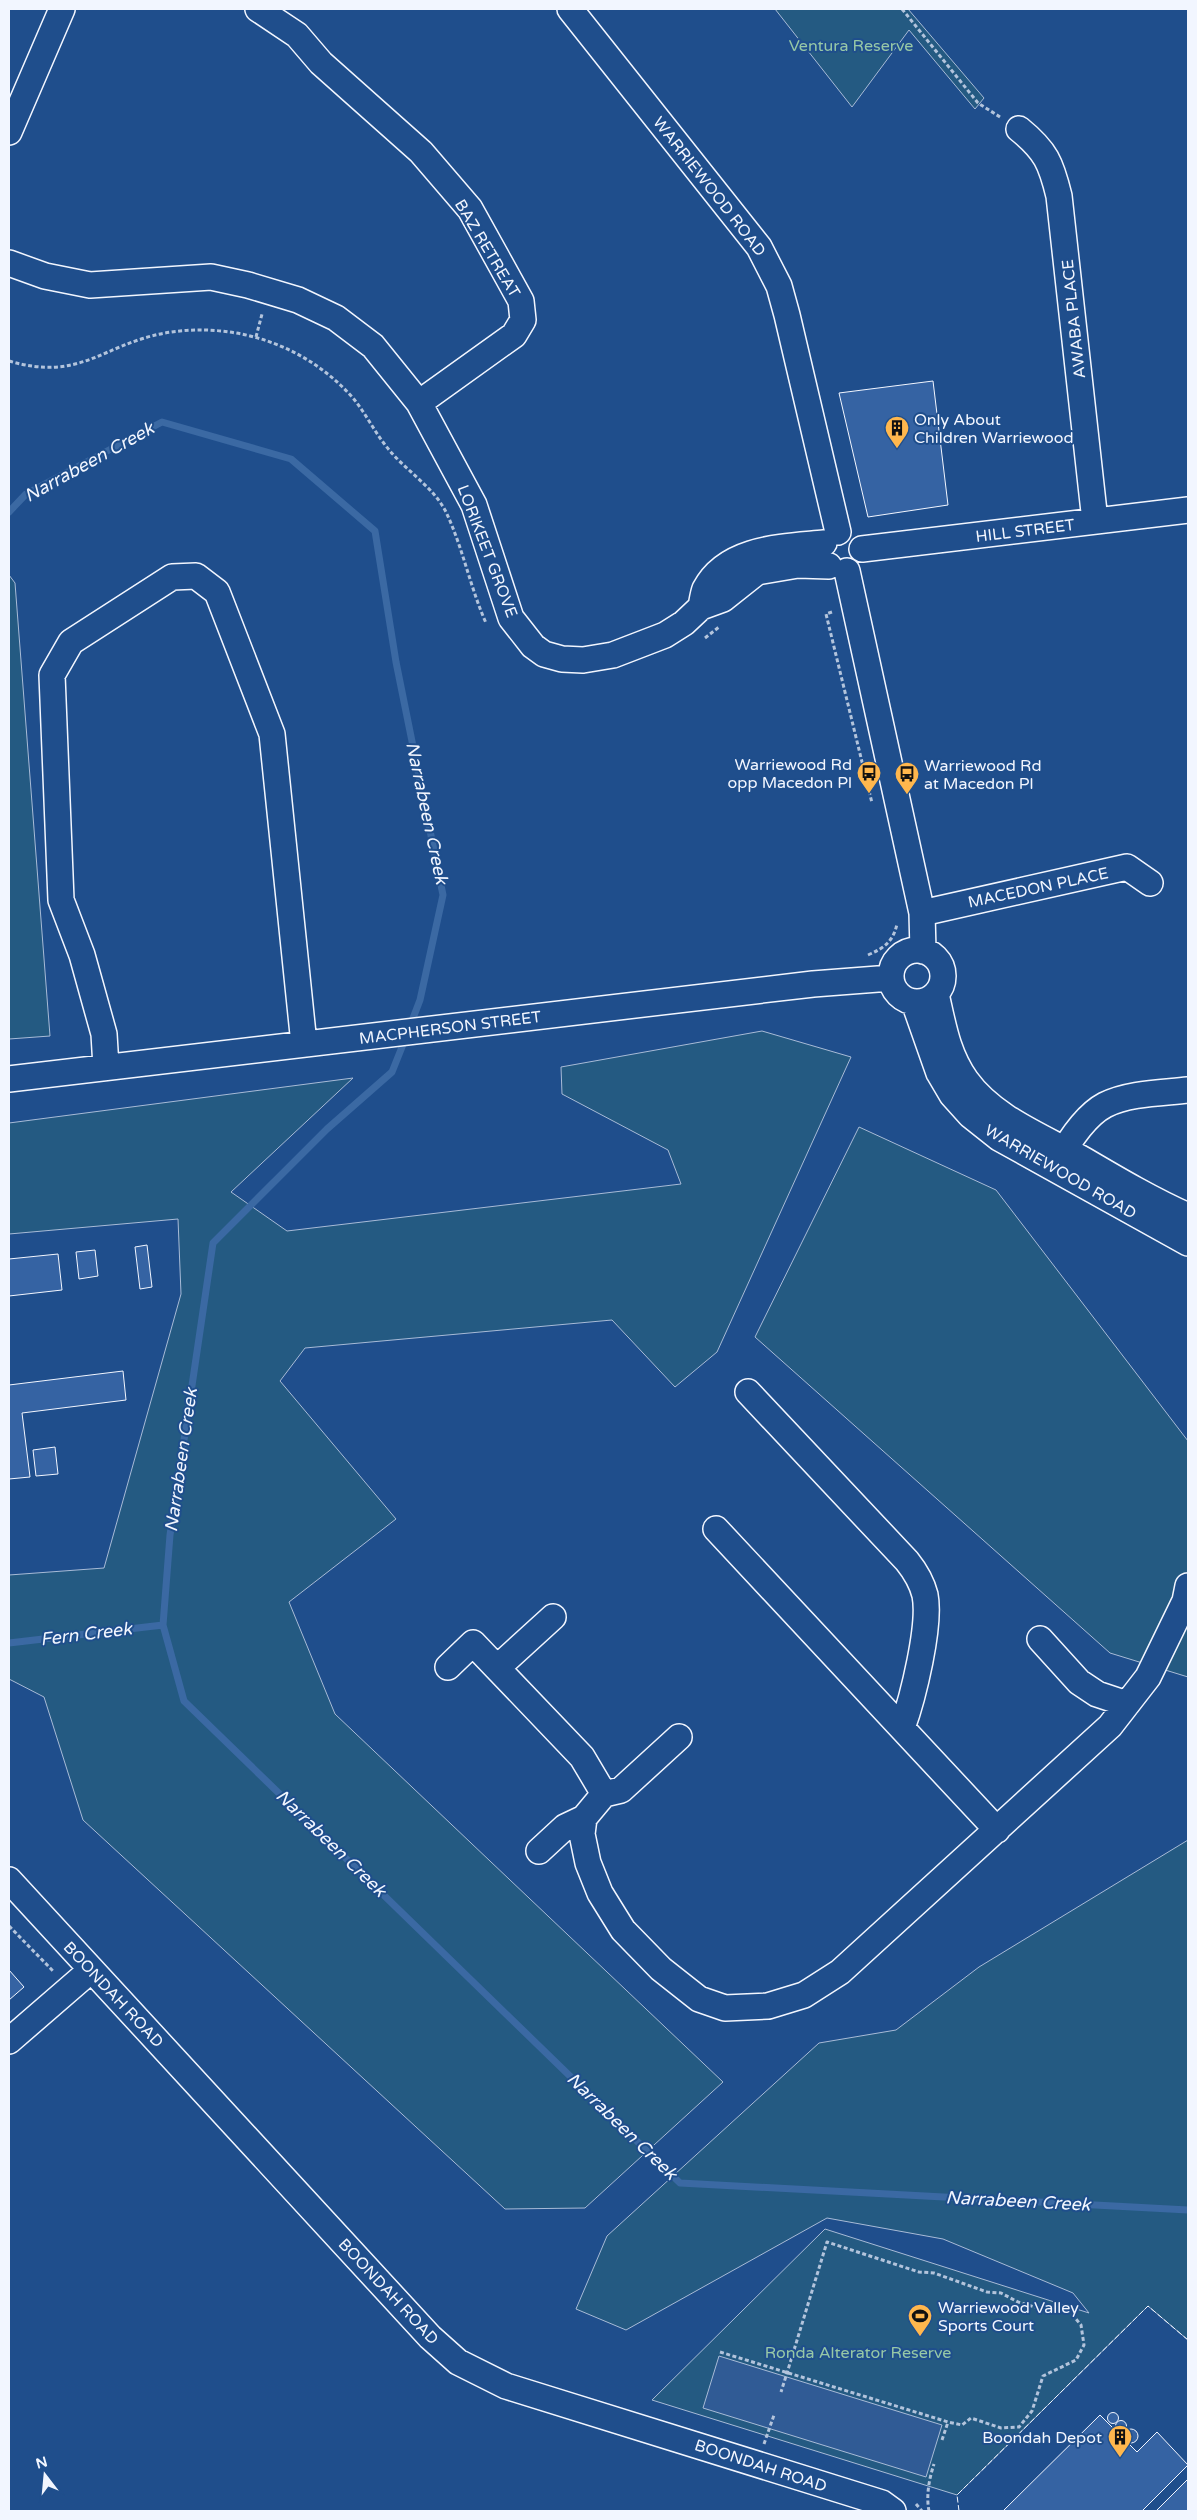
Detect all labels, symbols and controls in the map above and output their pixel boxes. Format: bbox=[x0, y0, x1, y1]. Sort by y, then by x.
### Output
park label: Ventura Reserve bbox=[789, 36, 913, 56]
street label: WARRIEWOOD ROAD bbox=[648, 113, 770, 261]
street label: BAZ RETREAT bbox=[450, 196, 524, 301]
street label: AWABA PLACE bbox=[1058, 258, 1090, 380]
place label: Only About Children Warriewood bbox=[914, 410, 1074, 448]
building icon: Only About Children Warriewood bbox=[884, 415, 910, 449]
water label: Narrabeen Creek bbox=[20, 417, 159, 507]
street label: LORIKEET GROVE bbox=[453, 482, 522, 621]
street label: HILL STREET bbox=[974, 515, 1076, 547]
water label: Narrabeen Creek bbox=[401, 740, 453, 887]
place label: Warriewood Rd opp Macedon Pl bbox=[728, 755, 852, 793]
place label: Warriewood Rd at Macedon Pl bbox=[924, 756, 1042, 794]
bus stop icon: Warriewood Rd opp Macedon Pl bbox=[856, 760, 882, 794]
bus stop icon: Warriewood Rd at Macedon Pl bbox=[894, 761, 920, 795]
street label: MACEDON PLACE bbox=[966, 863, 1110, 913]
street label: MACPHERSON STREET bbox=[358, 1007, 542, 1049]
street label: WARRIEWOOD ROAD bbox=[981, 1120, 1140, 1224]
water label: Narrabeen Creek bbox=[160, 1385, 202, 1533]
water label: Fern Creek bbox=[39, 1617, 134, 1651]
water label: Narrabeen Creek bbox=[271, 1785, 392, 1902]
street label: BOONDAH ROAD bbox=[59, 1937, 168, 2052]
water label: Narrabeen Creek bbox=[562, 2068, 683, 2185]
water label: Narrabeen Creek bbox=[945, 2186, 1092, 2216]
street label: BOONDAH ROAD bbox=[334, 2234, 443, 2349]
place label: Warriewood Valley Sports Court bbox=[938, 2298, 1079, 2336]
sports icon: Warriewood Valley Sports Court bbox=[907, 2303, 933, 2337]
park label: Ronda Alterator Reserve bbox=[765, 2343, 951, 2363]
building icon: Boondah Depot bbox=[1107, 2424, 1133, 2458]
place label: Boondah Depot bbox=[982, 2428, 1102, 2448]
street label: BOONDAH ROAD bbox=[692, 2435, 829, 2497]
north arrow bbox=[20, 2450, 70, 2500]
text: N bbox=[34, 2453, 49, 2473]

